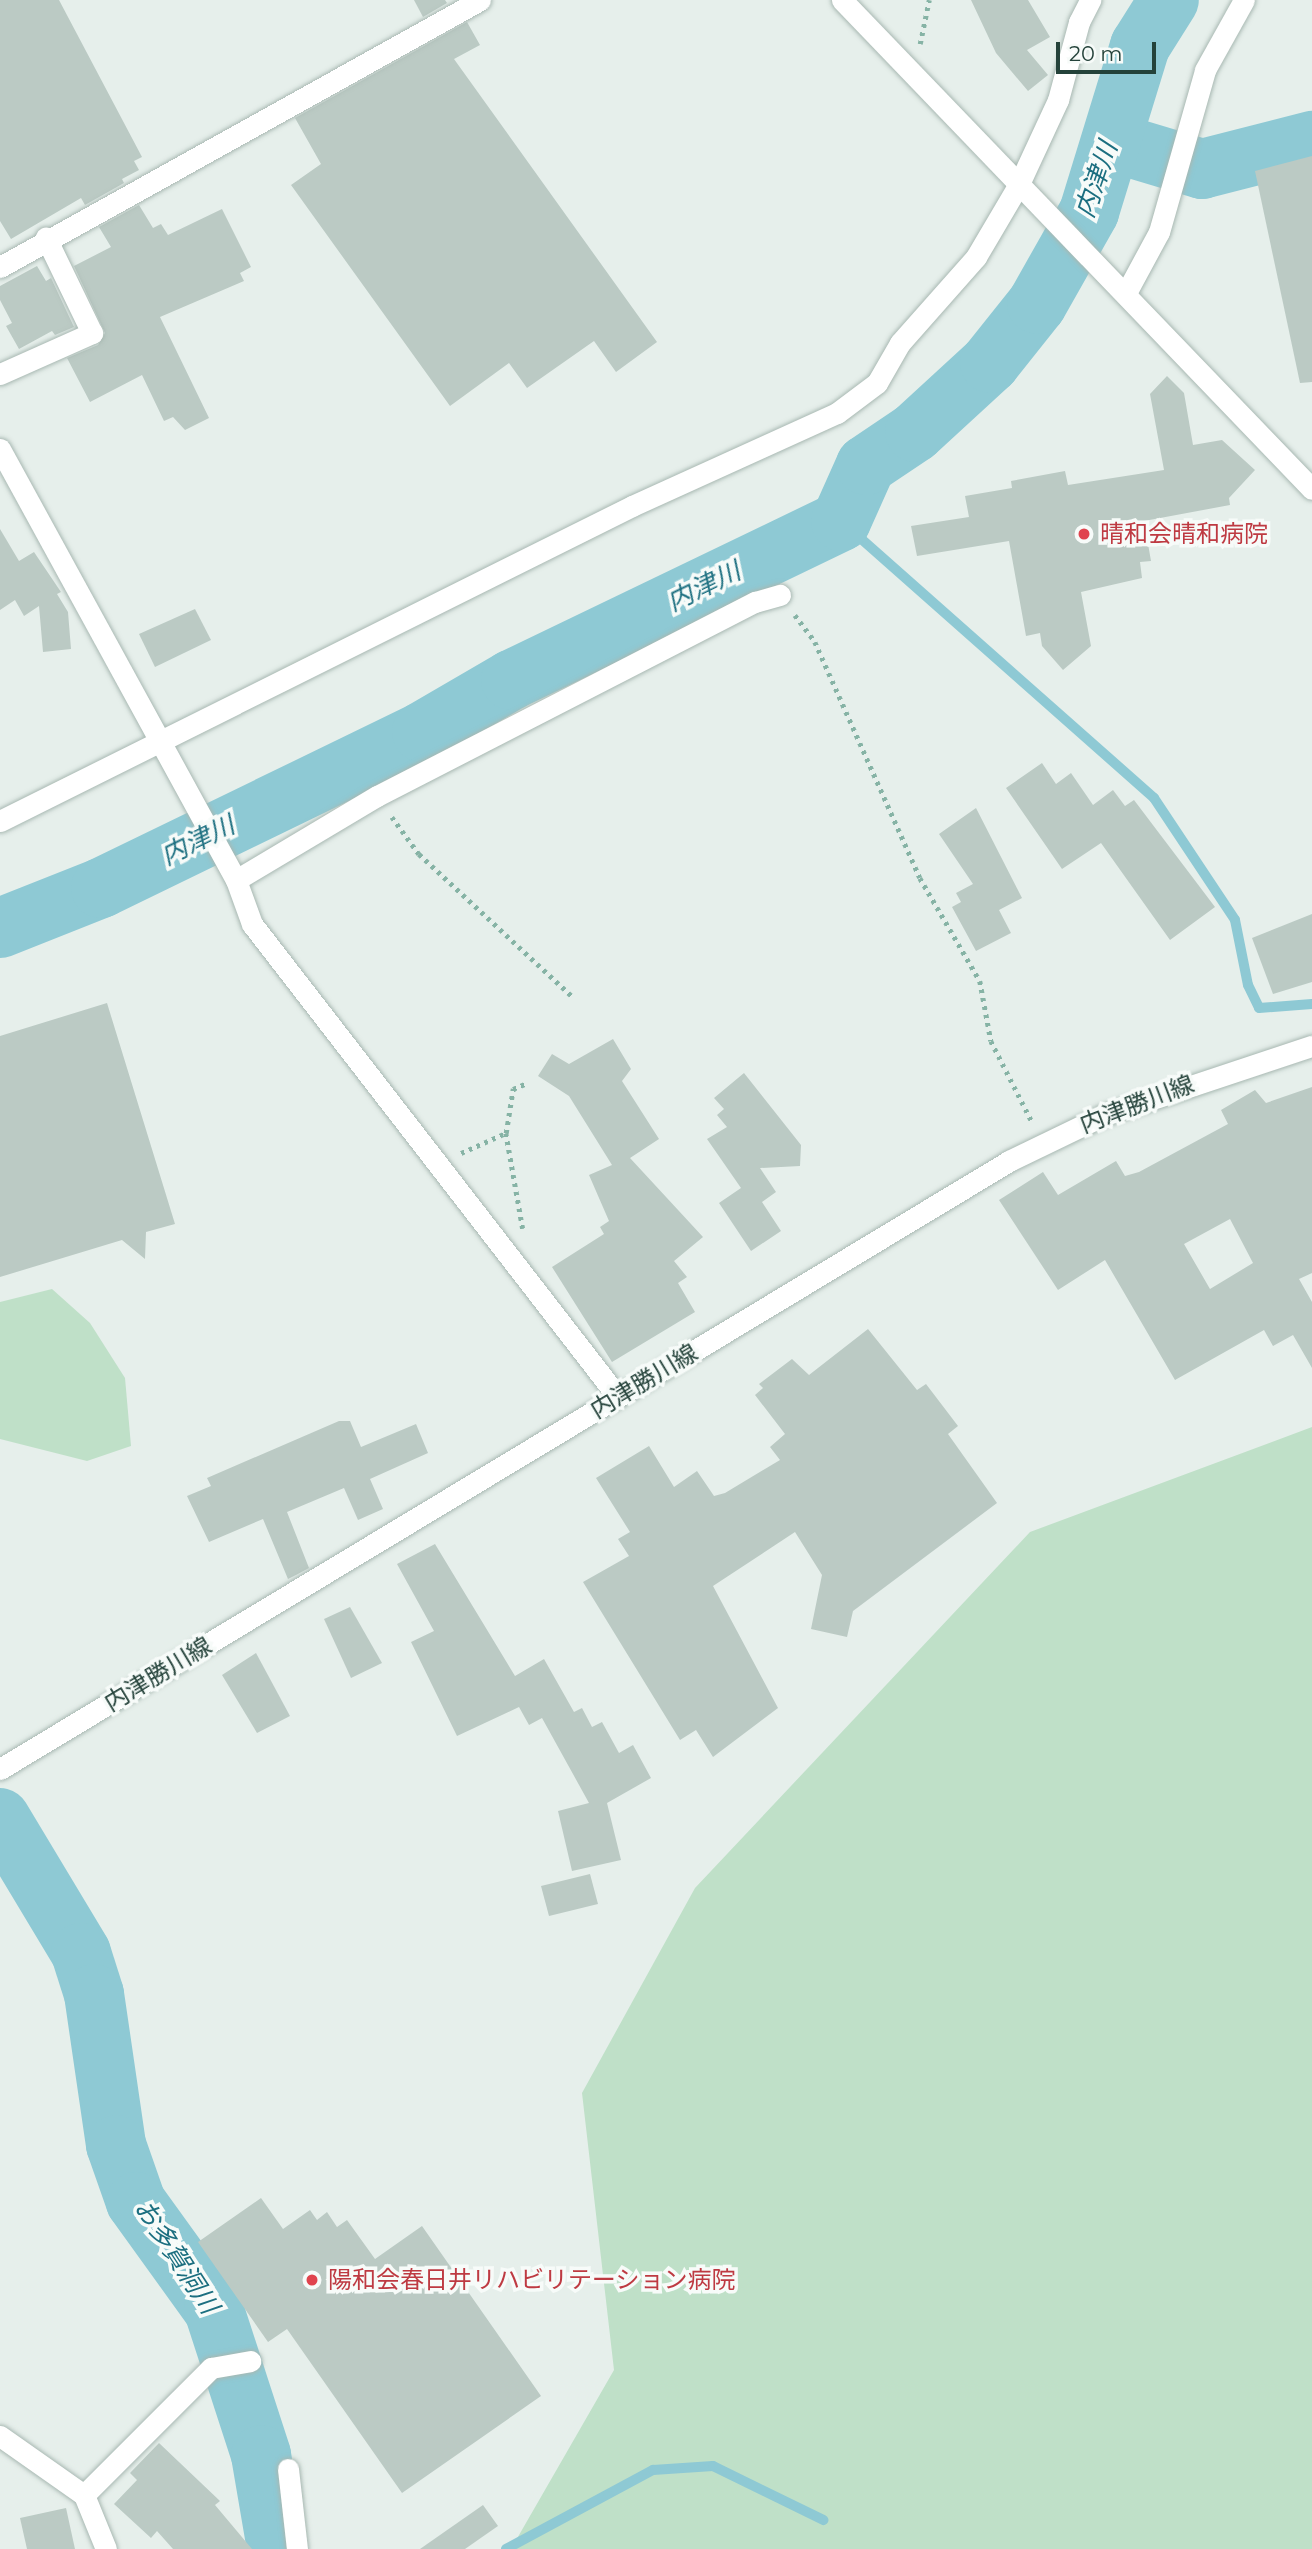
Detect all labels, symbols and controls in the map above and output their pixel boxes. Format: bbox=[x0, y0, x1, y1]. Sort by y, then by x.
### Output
scale bar bbox=[1060, 28, 1160, 72]
text: 20 m bbox=[1069, 41, 1123, 66]
water label: 内津川 bbox=[1070, 138, 1124, 222]
place label: 晴和会晴和病院 bbox=[1100, 520, 1268, 548]
marker: 晴和会晴和病院 bbox=[1074, 524, 1094, 544]
water label: 内津川 bbox=[662, 556, 746, 618]
water label: 内津川 bbox=[156, 810, 240, 872]
street label: 内津勝川線 bbox=[1076, 1069, 1198, 1139]
street label: 内津勝川線 bbox=[585, 1338, 703, 1424]
street label: 内津勝川線 bbox=[99, 1631, 217, 1717]
water label: お多賀洞川 bbox=[128, 2194, 224, 2320]
place label: 陽和会春日井リハビリテーション病院 bbox=[328, 2266, 736, 2294]
marker: 陽和会春日井リハビリテーション病院 bbox=[302, 2270, 322, 2290]

